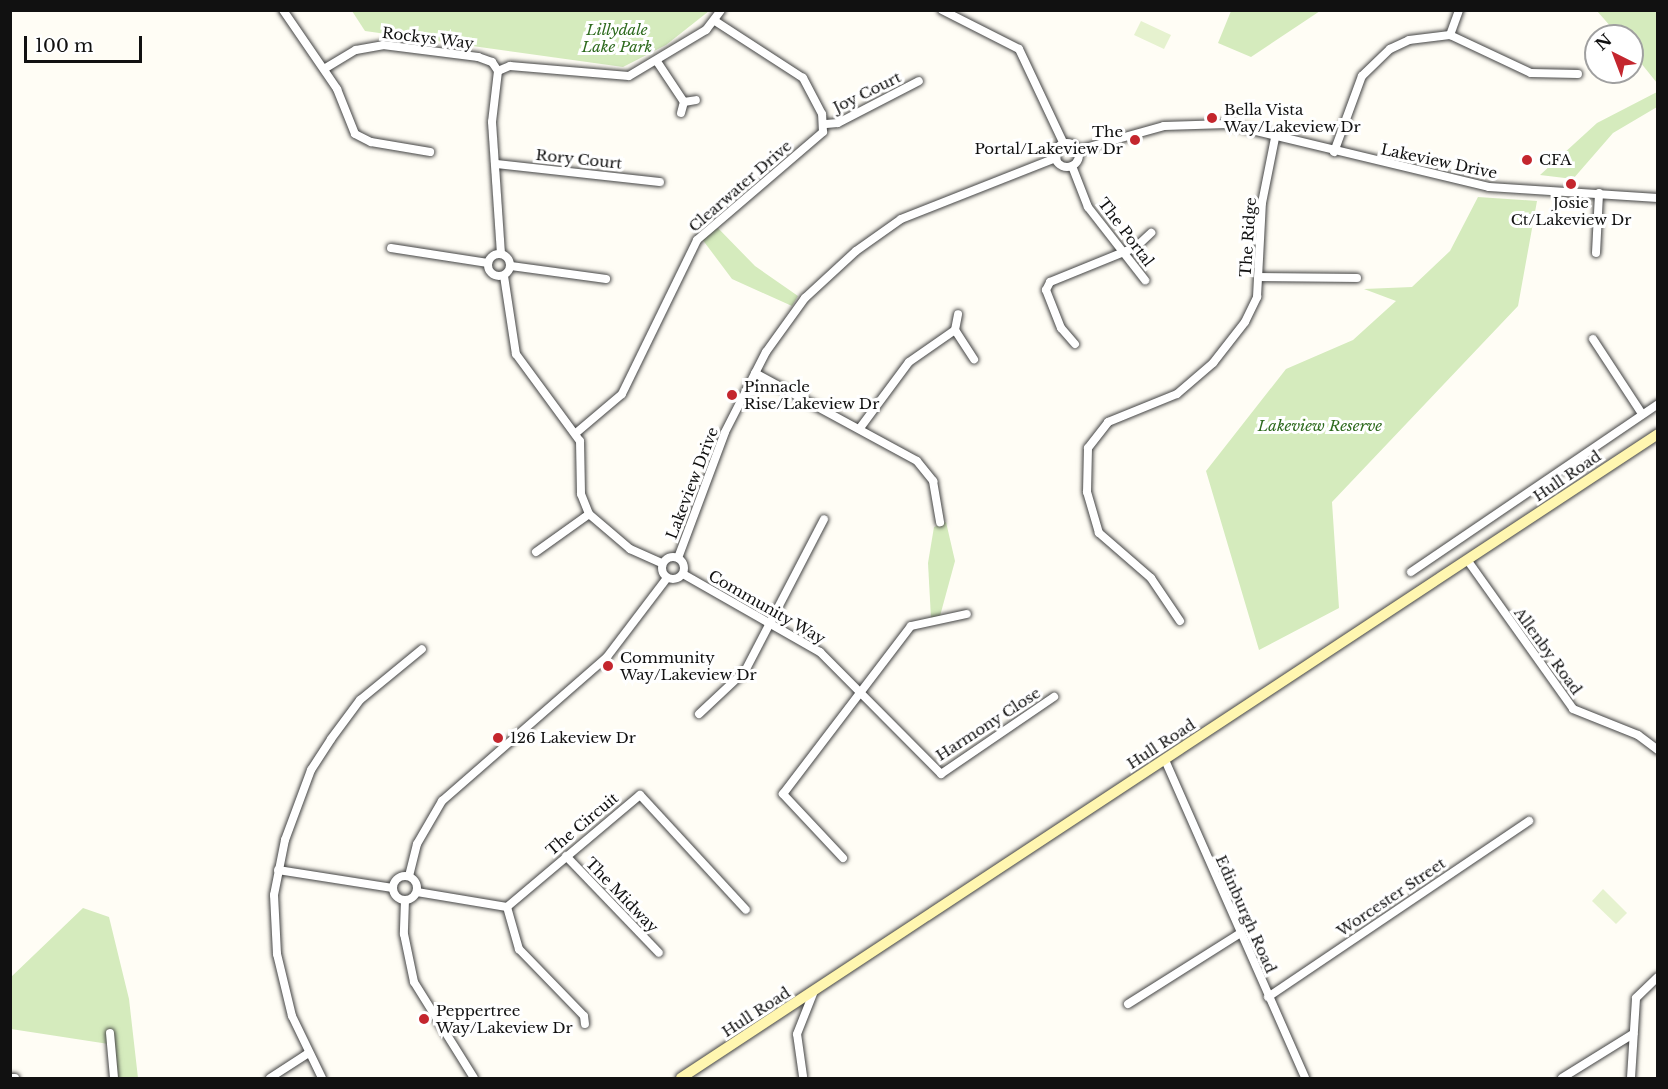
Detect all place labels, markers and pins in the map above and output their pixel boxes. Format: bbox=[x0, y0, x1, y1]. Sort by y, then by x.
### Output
place label: Bella Vista Way/Lakeview Dr bbox=[1224, 100, 1361, 135]
marker: Bella Vista Way/Lakeview Dr bbox=[1205, 111, 1219, 125]
place label: The Portal/Lakeview Dr bbox=[974, 122, 1123, 157]
marker: The Portal/Lakeview Dr bbox=[1128, 133, 1142, 147]
place label: CFA bbox=[1539, 151, 1572, 169]
marker: CFA bbox=[1520, 153, 1534, 167]
marker: Josie Ct/Lakeview Dr bbox=[1564, 177, 1578, 191]
place label: Josie Ct/Lakeview Dr bbox=[1510, 193, 1632, 228]
place label: Pinnacle Rise/Lakeview Dr bbox=[744, 377, 880, 412]
marker: Pinnacle Rise/Lakeview Dr bbox=[725, 388, 739, 402]
place label: Community Way/Lakeview Dr bbox=[620, 648, 757, 683]
marker: Community Way/Lakeview Dr bbox=[601, 659, 615, 673]
place label: 126 Lakeview Dr bbox=[510, 729, 636, 747]
marker: 126 Lakeview Dr bbox=[491, 731, 505, 745]
place label: Peppertree Way/Lakeview Dr bbox=[436, 1001, 573, 1036]
marker: Peppertree Way/Lakeview Dr bbox=[417, 1012, 431, 1026]

